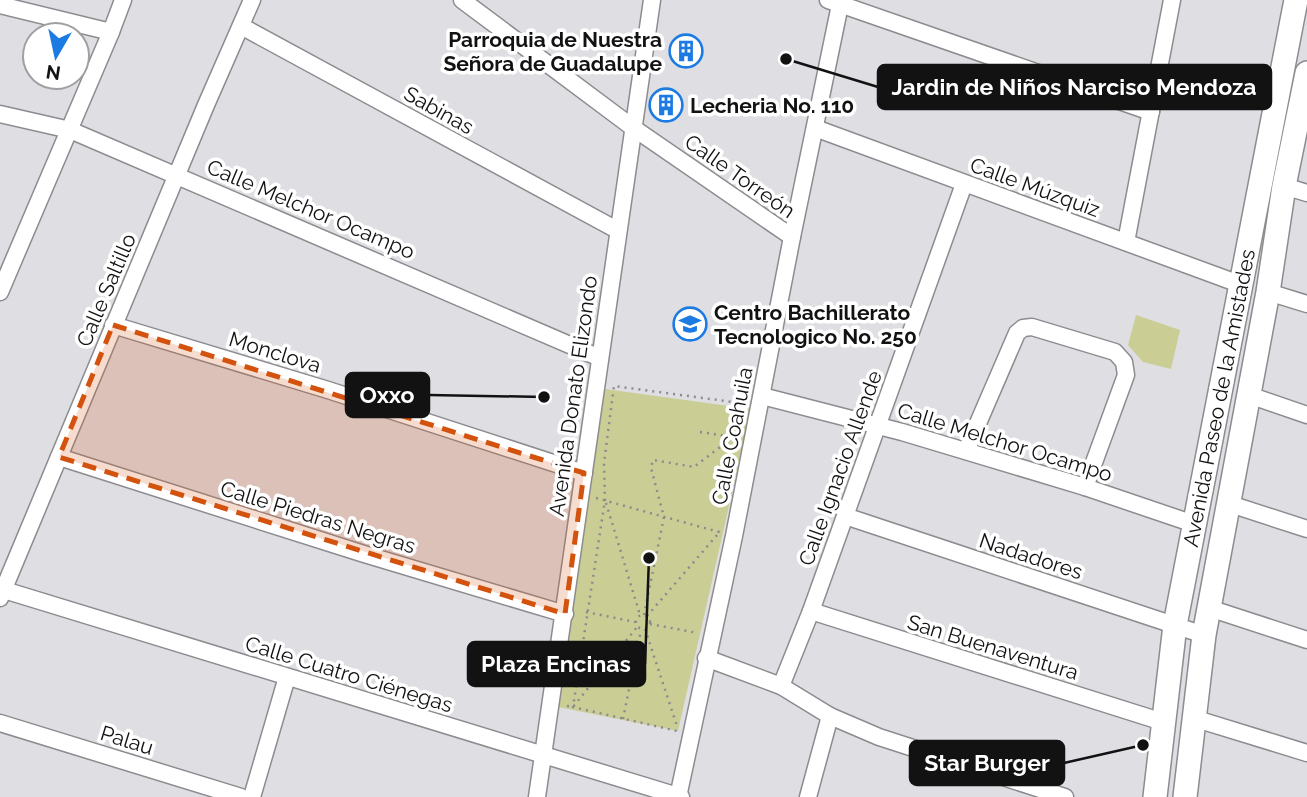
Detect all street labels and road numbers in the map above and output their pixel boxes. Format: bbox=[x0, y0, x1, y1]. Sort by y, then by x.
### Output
street label: Sabinas bbox=[400, 81, 478, 139]
street label: Calle Torreón bbox=[680, 129, 800, 223]
street label: Calle Múzquiz bbox=[967, 152, 1103, 222]
street label: Calle Melchor Ocampo bbox=[203, 154, 419, 264]
street label: Calle Saltillo bbox=[71, 230, 141, 350]
street label: Avenida Paseo de la Amistades bbox=[1178, 247, 1260, 549]
street label: Avenida Donato Elizondo bbox=[544, 274, 602, 518]
street label: Monclova bbox=[226, 326, 324, 378]
street label: Calle Coahuila bbox=[706, 365, 758, 507]
street label: Calle Ignacio Allende bbox=[793, 367, 887, 569]
street label: Calle Melchor Ocampo bbox=[895, 397, 1115, 487]
street label: Calle Piedras Negras bbox=[218, 475, 418, 559]
street label: Nadadores bbox=[976, 528, 1086, 584]
street label: San Buenaventura bbox=[904, 609, 1082, 685]
street label: Calle Cuatro Ciénegas bbox=[242, 631, 456, 717]
street label: Palau bbox=[98, 720, 156, 760]

